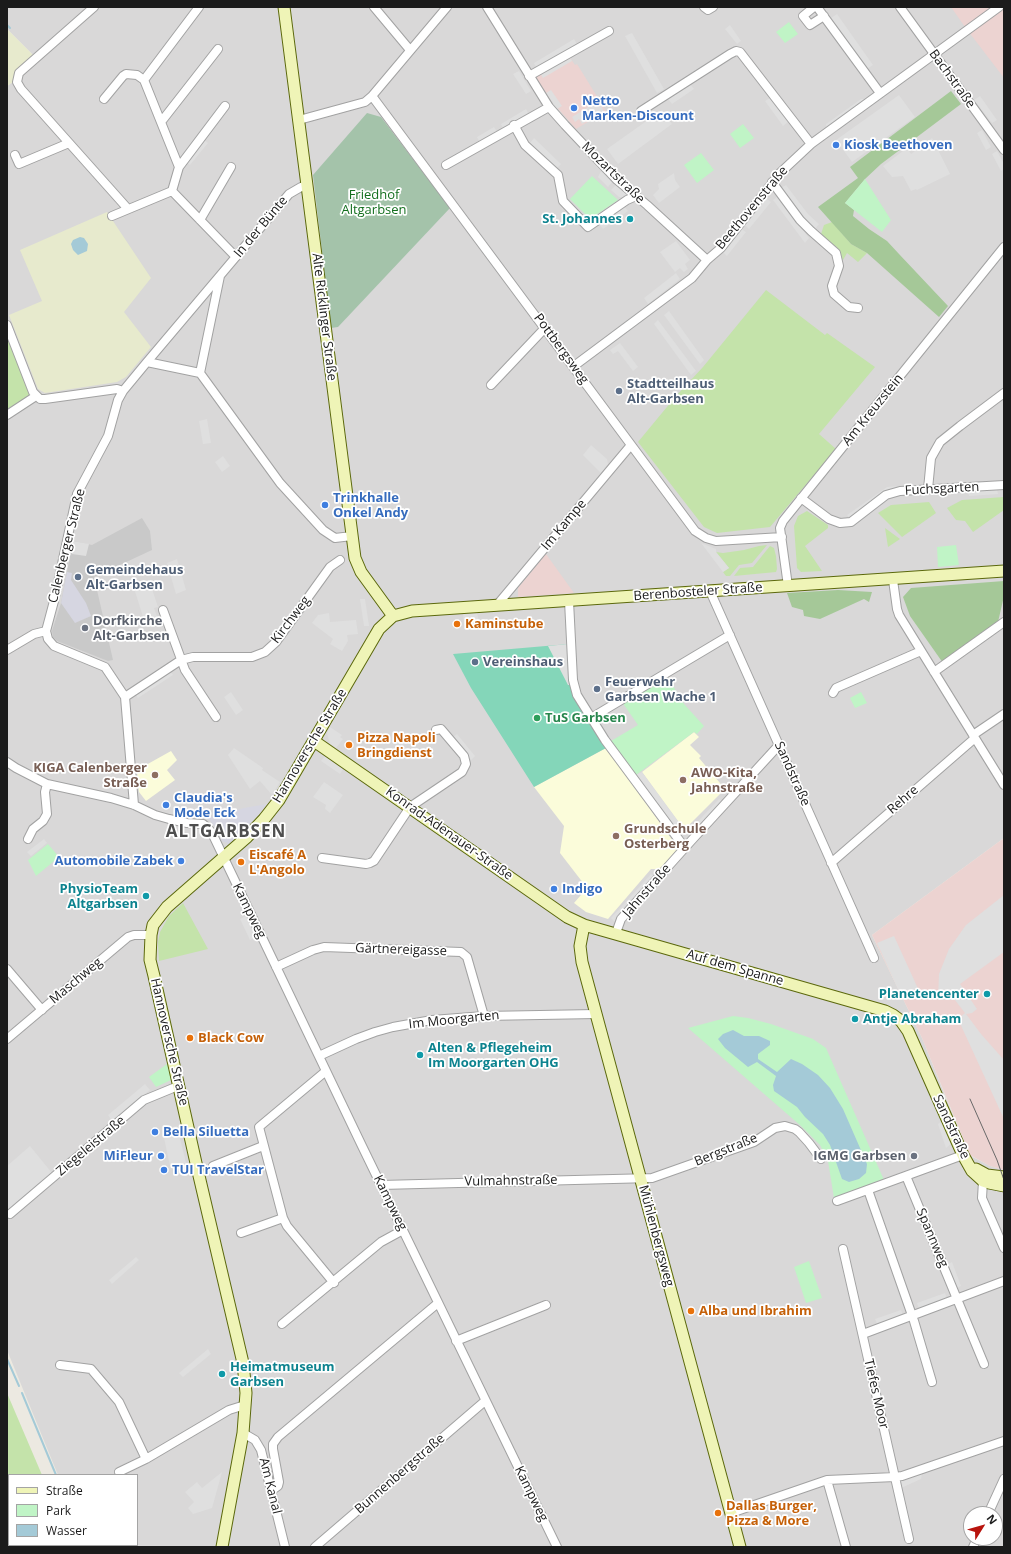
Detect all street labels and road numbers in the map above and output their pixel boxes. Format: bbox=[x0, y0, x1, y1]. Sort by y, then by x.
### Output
street label: Bachstraße bbox=[926, 47, 978, 111]
street label: Mozartstraße bbox=[578, 139, 648, 207]
street label: Beethovenstraße bbox=[713, 163, 791, 253]
street label: In der Bünte bbox=[231, 193, 291, 261]
street label: Alte Ricklinger Straße bbox=[308, 252, 340, 382]
street label: Pottbergsweg bbox=[530, 311, 592, 387]
street label: Am Kreuzstein bbox=[839, 371, 907, 449]
street label: Fuchsgarten bbox=[904, 479, 980, 499]
street label: Calenberger Straße bbox=[45, 487, 89, 605]
street label: Im Kampe bbox=[538, 496, 590, 554]
street label: Berenbosteler Straße bbox=[633, 580, 763, 604]
street label: Kirchweg bbox=[268, 593, 314, 647]
street label: Hannoversche Straße bbox=[270, 686, 350, 806]
street label: Sandstraße bbox=[771, 739, 813, 809]
street label: Rehre bbox=[884, 782, 922, 818]
street label: Konrad-Adenauer-Straße bbox=[382, 784, 516, 884]
street label: Jahnstraße bbox=[620, 861, 674, 921]
street label: Kampweg bbox=[229, 881, 269, 941]
street label: Gärtnereigasse bbox=[355, 941, 447, 959]
street label: Auf dem Spanne bbox=[685, 947, 785, 989]
street label: Maschweg bbox=[47, 955, 105, 1007]
street label: Hannoversche Straße bbox=[147, 977, 191, 1107]
street label: Im Moorgarten bbox=[408, 1007, 500, 1033]
street label: Sandstraße bbox=[929, 1092, 973, 1162]
street label: Ziegeleistraße bbox=[53, 1113, 129, 1179]
street label: Bergstraße bbox=[692, 1130, 760, 1170]
street label: Vulmahnstraße bbox=[464, 1172, 558, 1190]
street label: Kampweg bbox=[370, 1173, 410, 1233]
street label: Mühlenbergsweg bbox=[635, 1184, 677, 1288]
street label: Spannweg bbox=[913, 1206, 951, 1270]
street label: Tiefes Moor bbox=[860, 1357, 892, 1431]
street label: Bunnenbergstraße bbox=[352, 1431, 448, 1517]
street label: Am Kanal bbox=[256, 1456, 284, 1516]
street label: Kampweg bbox=[511, 1464, 551, 1524]

